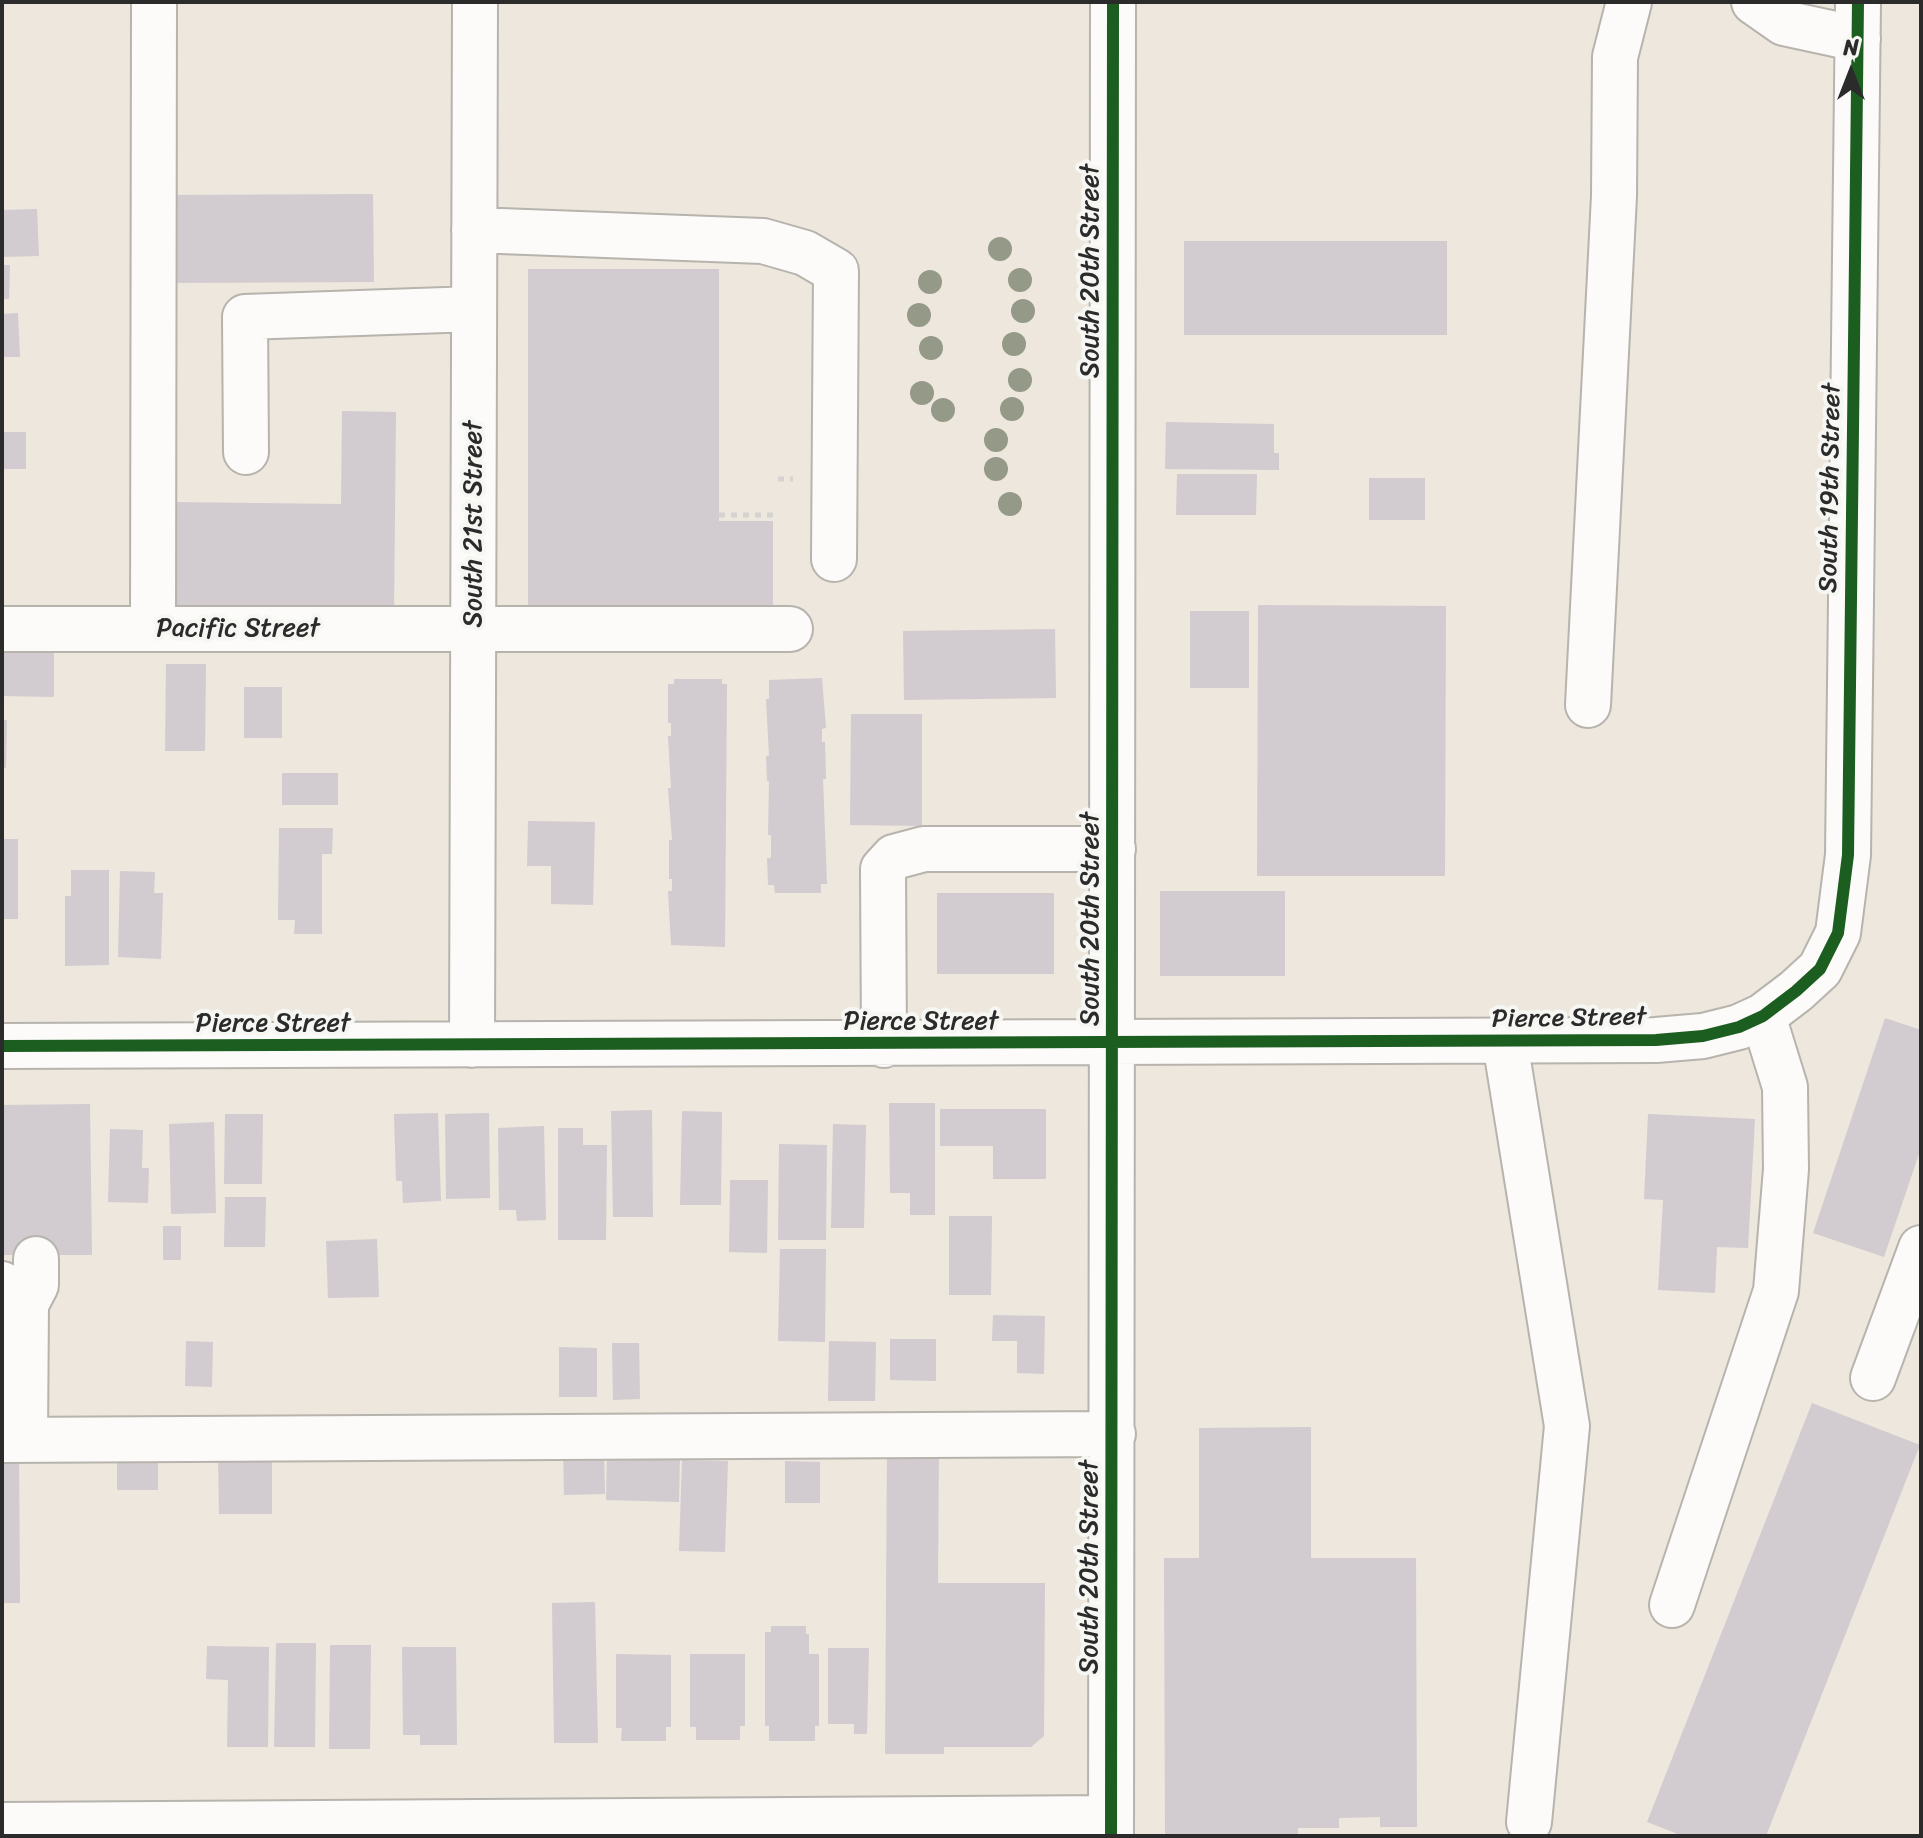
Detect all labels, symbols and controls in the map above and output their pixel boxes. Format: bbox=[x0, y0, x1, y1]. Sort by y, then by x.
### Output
text: N bbox=[1843, 28, 1859, 67]
north arrow bbox=[1811, 32, 1891, 112]
street label: South 20th Street bbox=[1075, 164, 1107, 378]
street label: South 19th Street bbox=[1814, 383, 1848, 593]
street label: South 21st Street bbox=[458, 420, 490, 628]
street label: Pacific Street bbox=[156, 613, 320, 645]
street label: South 20th Street bbox=[1075, 812, 1107, 1026]
street label: Pierce Street bbox=[1491, 1002, 1647, 1036]
street label: Pierce Street bbox=[844, 1006, 998, 1038]
street label: Pierce Street bbox=[196, 1008, 350, 1040]
street label: South 20th Street bbox=[1074, 1460, 1106, 1674]

